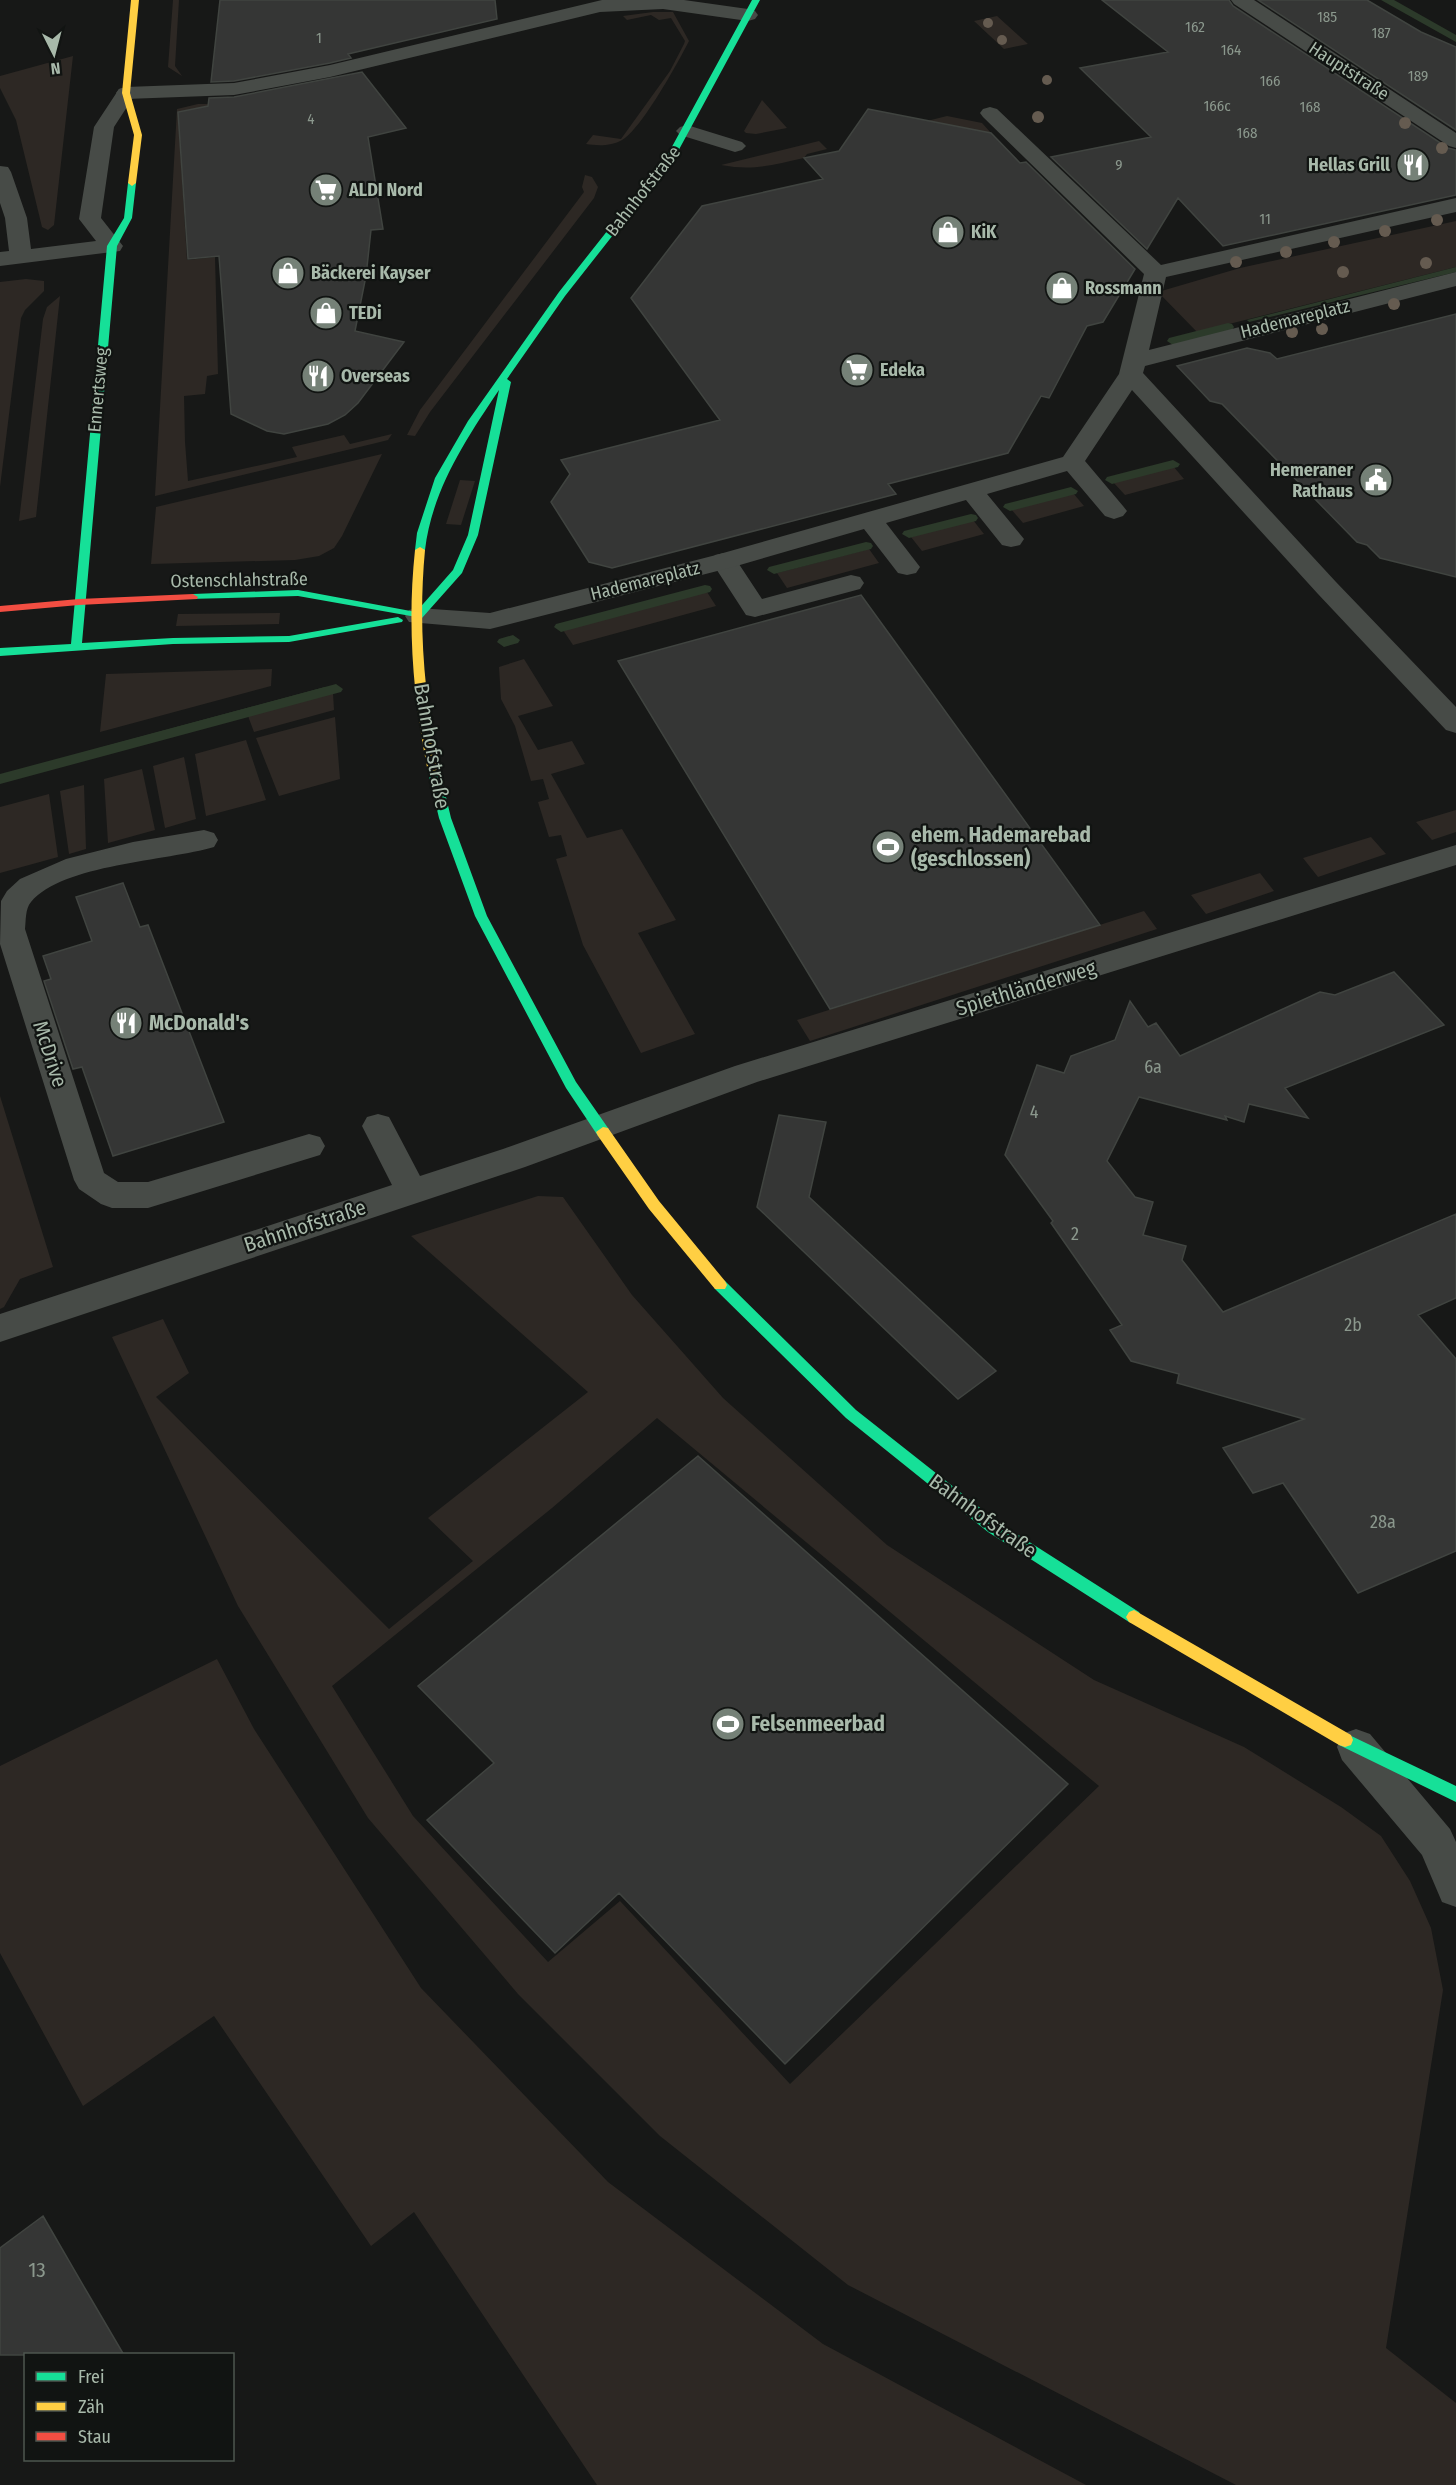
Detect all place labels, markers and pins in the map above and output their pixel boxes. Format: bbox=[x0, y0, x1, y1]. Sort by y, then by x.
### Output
restaurant icon: Hellas Grill bbox=[1395, 147, 1431, 183]
place label: Hellas Grill bbox=[1308, 154, 1390, 176]
supermarket icon: ALDI Nord bbox=[308, 172, 344, 208]
place label: ALDI Nord bbox=[348, 179, 423, 201]
shop icon: KiK bbox=[930, 214, 966, 250]
place label: KiK bbox=[971, 221, 997, 243]
shop icon: Bäckerei Kayser bbox=[270, 255, 306, 291]
place label: Bäckerei Kayser bbox=[311, 262, 431, 284]
shop icon: Rossmann bbox=[1044, 270, 1080, 306]
place label: Rossmann bbox=[1085, 277, 1162, 299]
shop icon: TEDi bbox=[308, 295, 344, 331]
place label: TEDi bbox=[349, 302, 382, 324]
supermarket icon: Edeka bbox=[839, 352, 875, 388]
restaurant icon: Overseas bbox=[300, 358, 336, 394]
place label: Edeka bbox=[880, 359, 925, 381]
place label: Overseas bbox=[341, 365, 410, 387]
place label: Hemeraner Rathaus bbox=[1270, 459, 1353, 502]
public building icon: Hemeraner Rathaus bbox=[1358, 462, 1394, 498]
place label: ehem. Hademarebad (geschlossen) bbox=[911, 822, 1091, 872]
sports icon: ehem. Hademarebad (geschlossen) bbox=[870, 829, 906, 865]
restaurant icon: McDonald's bbox=[108, 1005, 144, 1041]
place label: McDonald's bbox=[149, 1010, 249, 1036]
sports icon: Felsenmeerbad bbox=[710, 1706, 746, 1742]
place label: Felsenmeerbad bbox=[751, 1711, 885, 1737]

